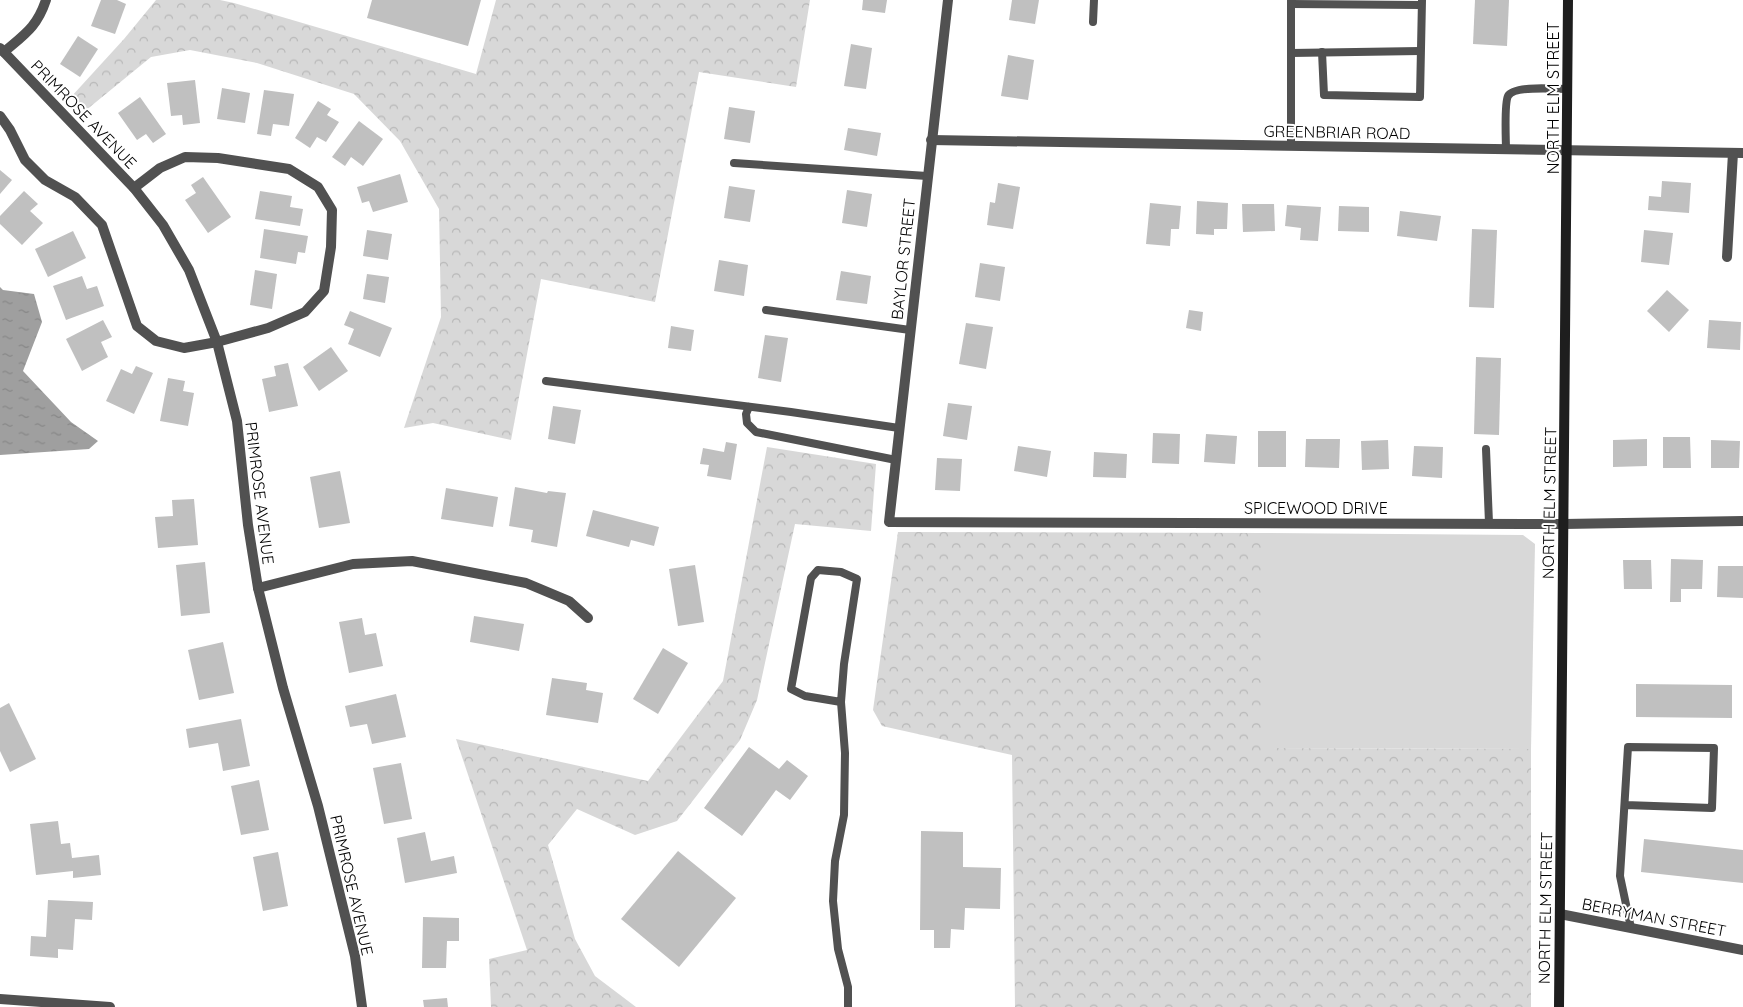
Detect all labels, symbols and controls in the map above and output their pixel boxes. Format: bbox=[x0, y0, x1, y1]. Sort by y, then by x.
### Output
street label: NORTH ELM STREET bbox=[1543, 21, 1563, 174]
street label: PRIMROSE AVENUE bbox=[27, 55, 141, 173]
street label: GREENBRIAR ROAD bbox=[1263, 121, 1411, 143]
street label: BAYLOR STREET bbox=[887, 197, 919, 321]
street label: PRIMROSE AVENUE bbox=[241, 421, 279, 565]
street label: NORTH ELM STREET bbox=[1538, 426, 1560, 579]
street label: SPICEWOOD DRIVE bbox=[1244, 498, 1388, 518]
street label: PRIMROSE AVENUE bbox=[326, 813, 378, 957]
street label: NORTH ELM STREET bbox=[1534, 831, 1556, 984]
street label: BERRYMAN STREET bbox=[1580, 893, 1728, 941]

